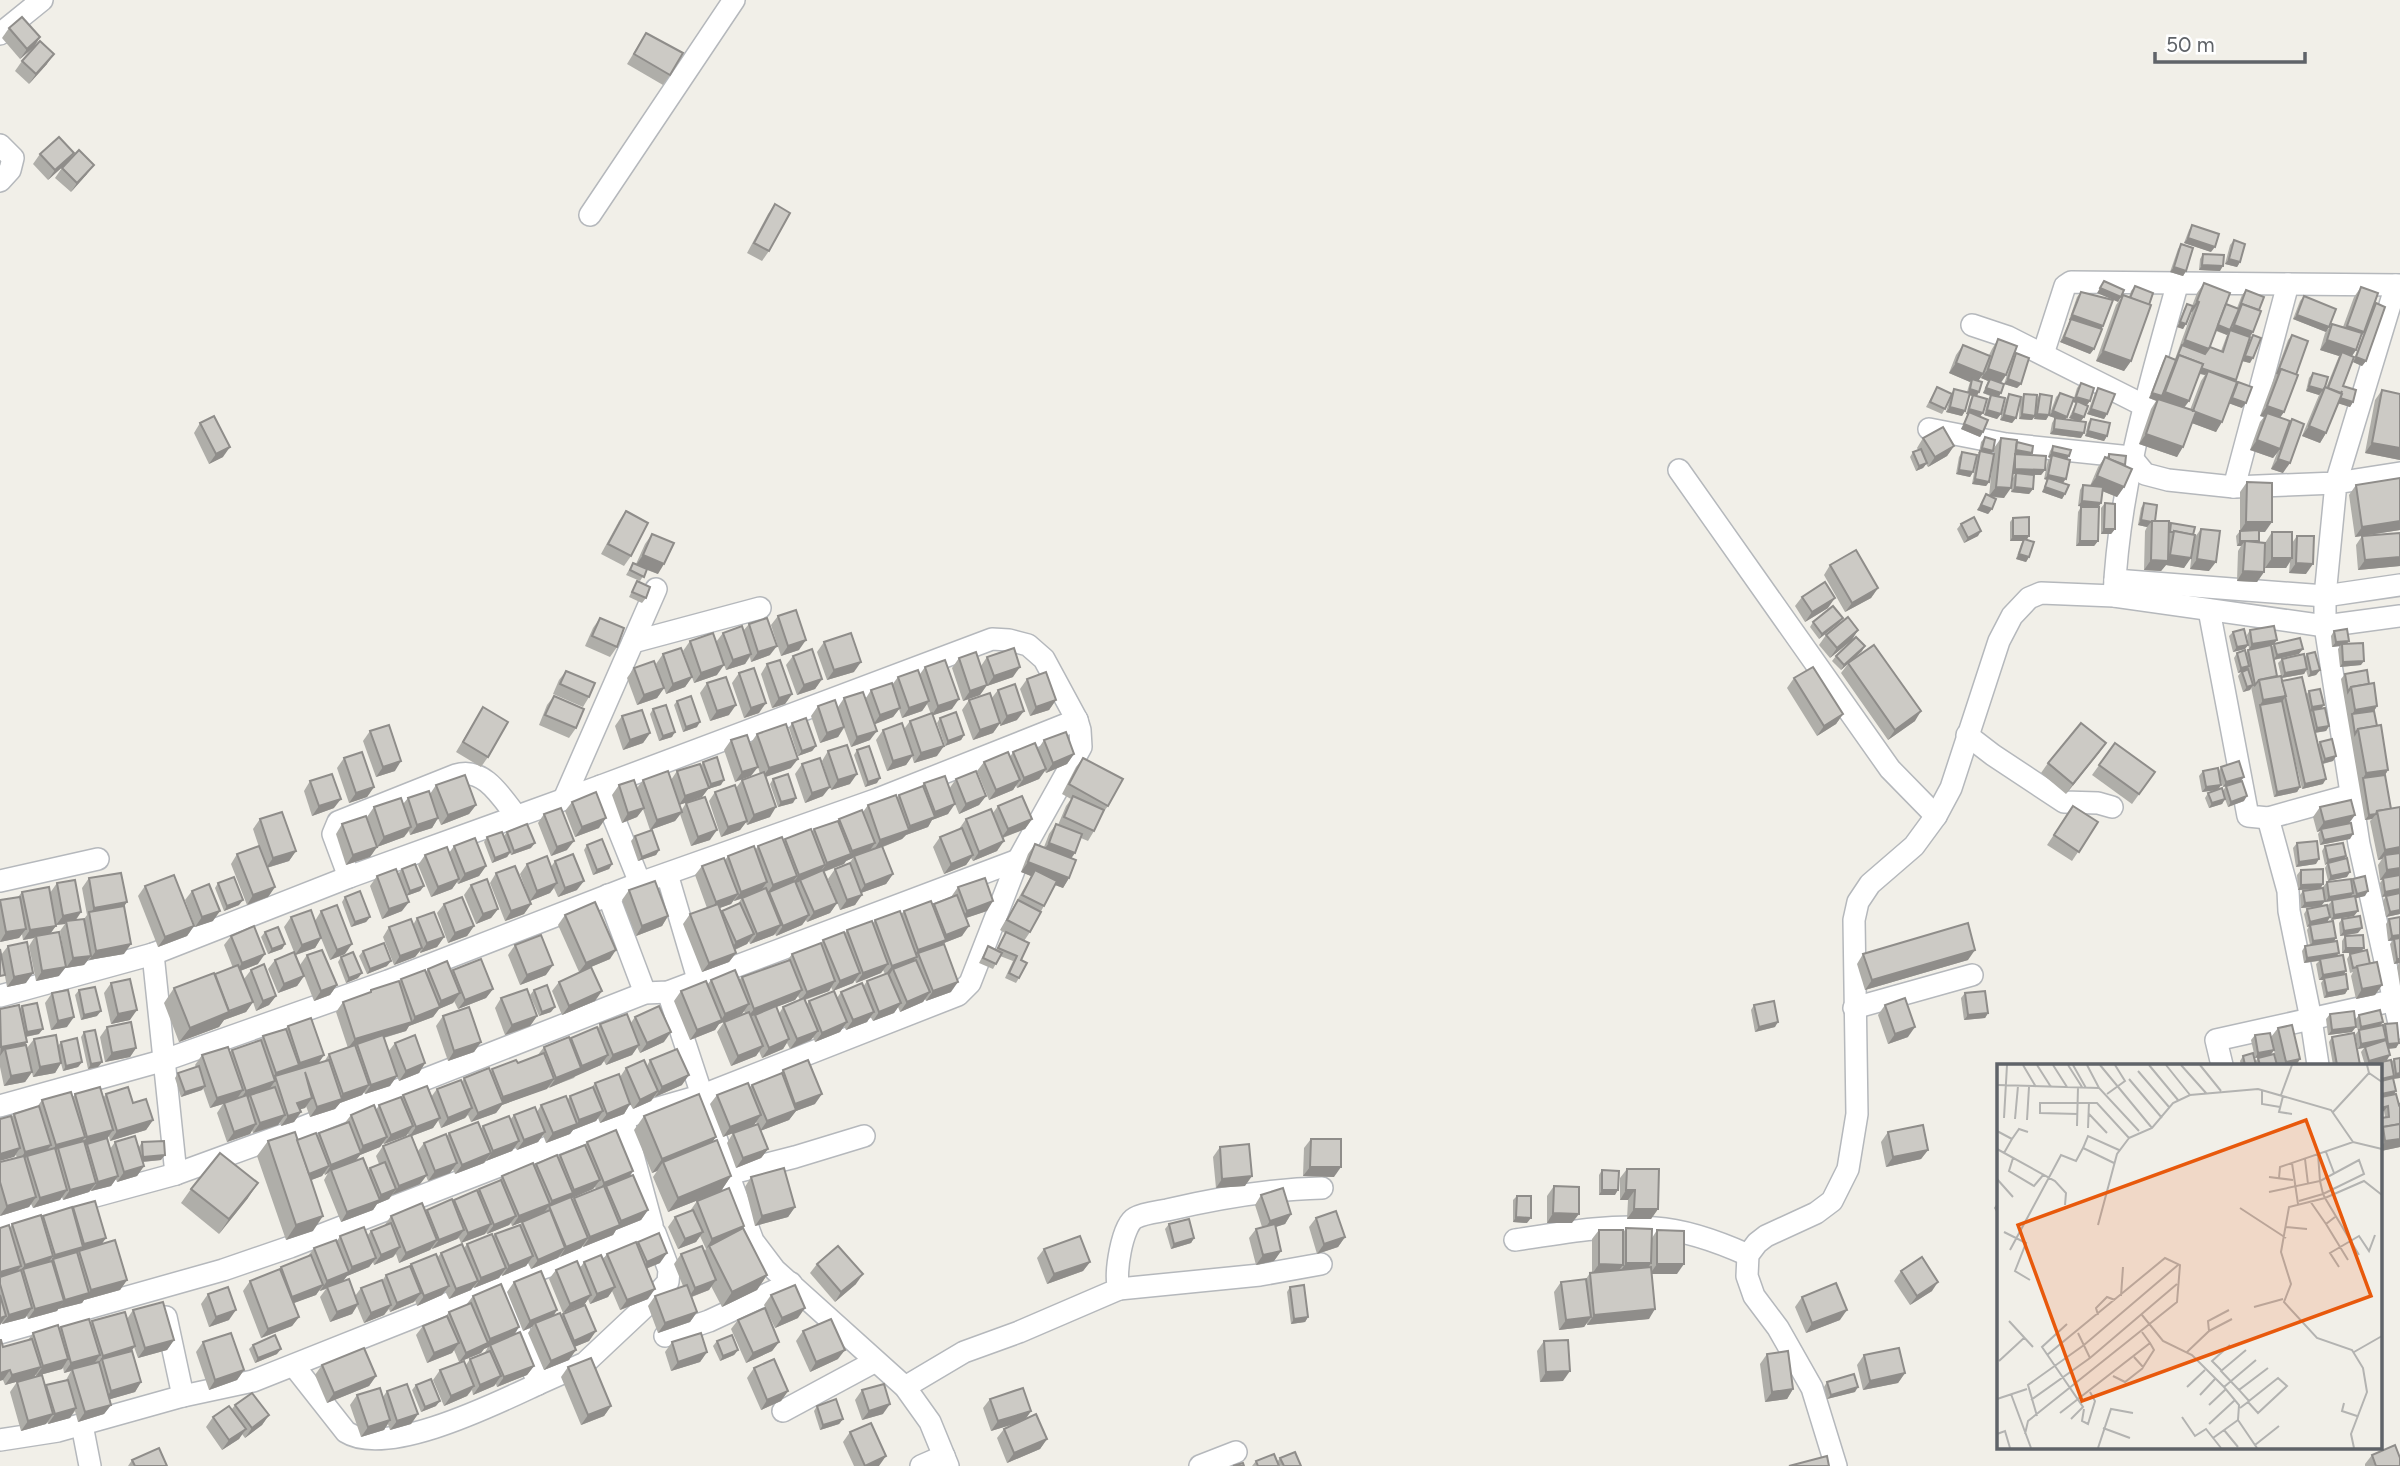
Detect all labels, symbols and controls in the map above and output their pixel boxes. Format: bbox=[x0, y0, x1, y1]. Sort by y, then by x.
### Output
scale bar bbox=[2155, 21, 2306, 65]
text: 50 m bbox=[2166, 32, 2215, 57]
inset map bbox=[1997, 1064, 2382, 1448]

